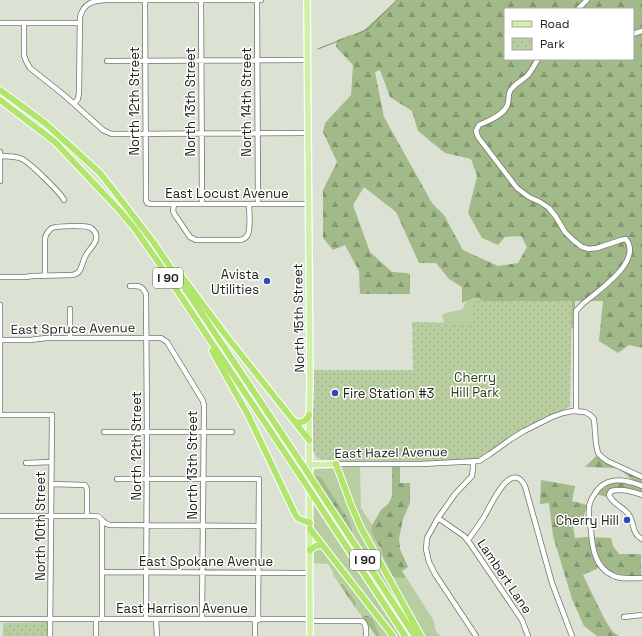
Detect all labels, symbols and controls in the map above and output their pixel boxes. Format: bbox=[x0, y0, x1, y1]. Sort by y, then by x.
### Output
legend bbox=[504, 8, 634, 60]
text: Road bbox=[540, 16, 569, 32]
text: Park bbox=[540, 36, 565, 52]
street label: North 12th Street bbox=[126, 46, 143, 156]
street label: North 13th Street bbox=[182, 47, 199, 157]
street label: North 14th Street bbox=[238, 47, 255, 157]
street label: East Locust Avenue bbox=[165, 185, 289, 202]
street label: North 15th Street bbox=[289, 263, 308, 373]
place label: Avista Utilities bbox=[211, 266, 260, 298]
road number: I 90 bbox=[153, 268, 183, 288]
marker: Avista Utilities bbox=[262, 276, 272, 286]
street label: East Spruce Avenue bbox=[11, 319, 135, 338]
park label: Cherry Hill Park bbox=[451, 369, 499, 401]
place label: Fire Station #3 bbox=[343, 385, 435, 402]
marker: Fire Station #3 bbox=[330, 388, 340, 398]
street label: North 12th Street bbox=[128, 391, 145, 501]
street label: North 13th Street bbox=[184, 410, 201, 520]
street label: East Hazel Avenue bbox=[334, 443, 448, 462]
street label: North 10th Street bbox=[32, 471, 49, 581]
place label: Cherry Hill bbox=[556, 512, 619, 529]
marker: Cherry Hill bbox=[622, 515, 632, 525]
street label: Lambert Lane bbox=[473, 536, 536, 617]
road number: I 90 bbox=[350, 550, 380, 570]
street label: East Spokane Avenue bbox=[139, 553, 273, 570]
street label: East Harrison Avenue bbox=[116, 600, 248, 617]

